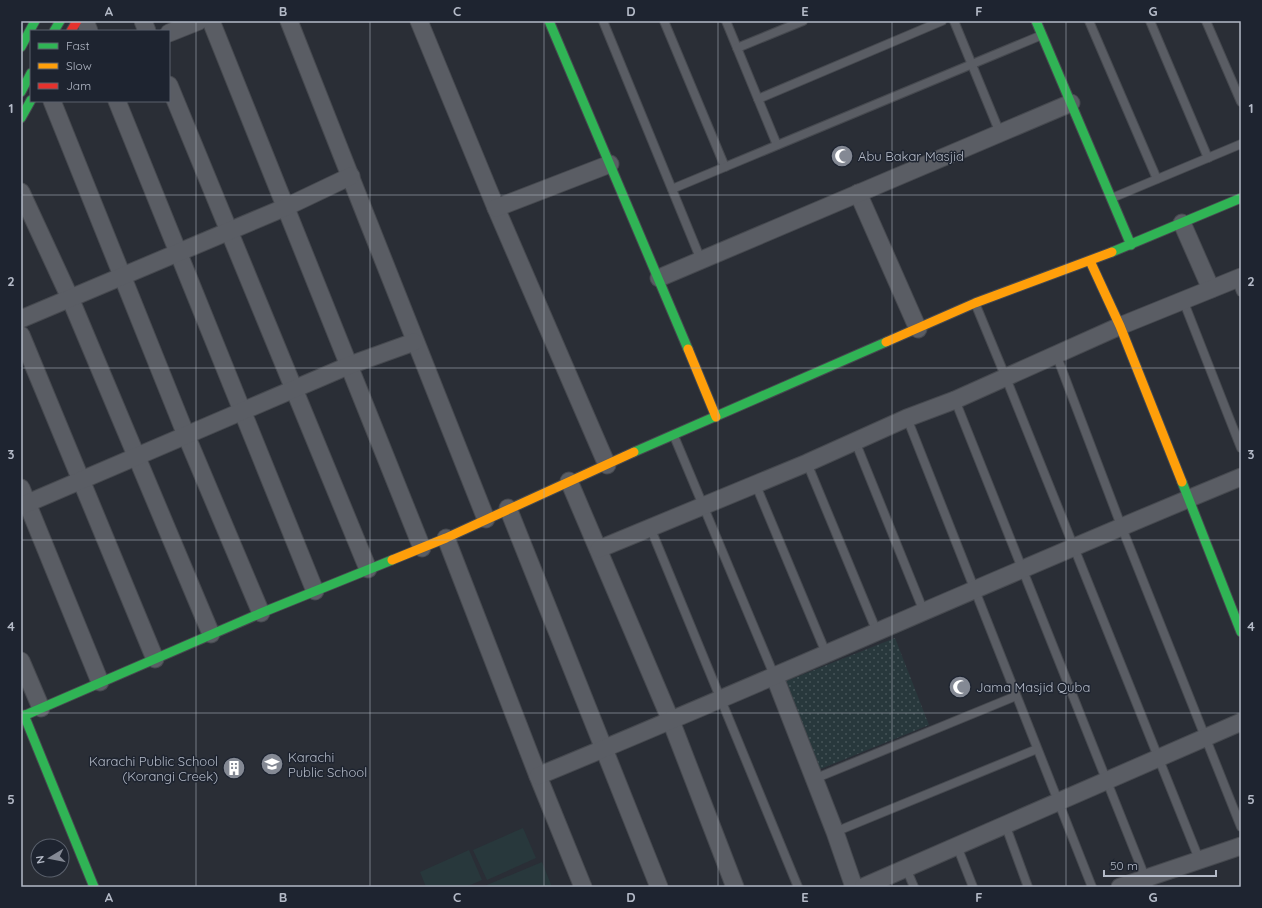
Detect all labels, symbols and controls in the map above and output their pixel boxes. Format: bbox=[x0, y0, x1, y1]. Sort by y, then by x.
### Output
text: A bbox=[105, 3, 114, 19]
text: B bbox=[279, 3, 287, 19]
text: C bbox=[453, 3, 461, 19]
text: D bbox=[626, 3, 636, 19]
text: E bbox=[801, 3, 809, 19]
text: F bbox=[975, 3, 983, 19]
text: G bbox=[1148, 3, 1158, 19]
legend bbox=[30, 30, 170, 102]
text: Fast bbox=[66, 38, 90, 53]
text: Slow bbox=[66, 58, 92, 73]
text: Jam bbox=[66, 78, 91, 93]
text: 1 bbox=[8, 100, 14, 116]
text: 1 bbox=[1248, 100, 1254, 116]
mosque icon: Abu Bakar Masjid bbox=[829, 143, 855, 169]
place label: Abu Bakar Masjid bbox=[858, 148, 964, 164]
text: 2 bbox=[7, 273, 15, 289]
text: 2 bbox=[1247, 273, 1255, 289]
text: 3 bbox=[8, 446, 15, 462]
text: 3 bbox=[1248, 446, 1255, 462]
text: 4 bbox=[7, 618, 15, 634]
text: 4 bbox=[1247, 618, 1255, 634]
mosque icon: Jama Masjid Quba bbox=[947, 674, 973, 700]
place label: Jama Masjid Quba bbox=[976, 679, 1090, 695]
place label: Karachi Public School bbox=[288, 749, 367, 780]
school or university icon: Karachi Public School bbox=[259, 751, 285, 777]
place label: Karachi Public School (Korangi Creek) bbox=[89, 753, 218, 784]
building icon: Karachi Public School (Korangi Creek) bbox=[221, 755, 247, 781]
text: 5 bbox=[7, 791, 15, 807]
text: 5 bbox=[1247, 791, 1255, 807]
north arrow bbox=[30, 838, 70, 878]
scale bar bbox=[1104, 852, 1216, 878]
text: N bbox=[33, 855, 48, 865]
text: 50 m bbox=[1110, 858, 1138, 873]
text: A bbox=[105, 889, 114, 905]
text: B bbox=[279, 889, 287, 905]
text: C bbox=[453, 889, 461, 905]
text: D bbox=[626, 889, 636, 905]
text: E bbox=[801, 889, 809, 905]
text: F bbox=[975, 889, 983, 905]
text: G bbox=[1148, 889, 1158, 905]

